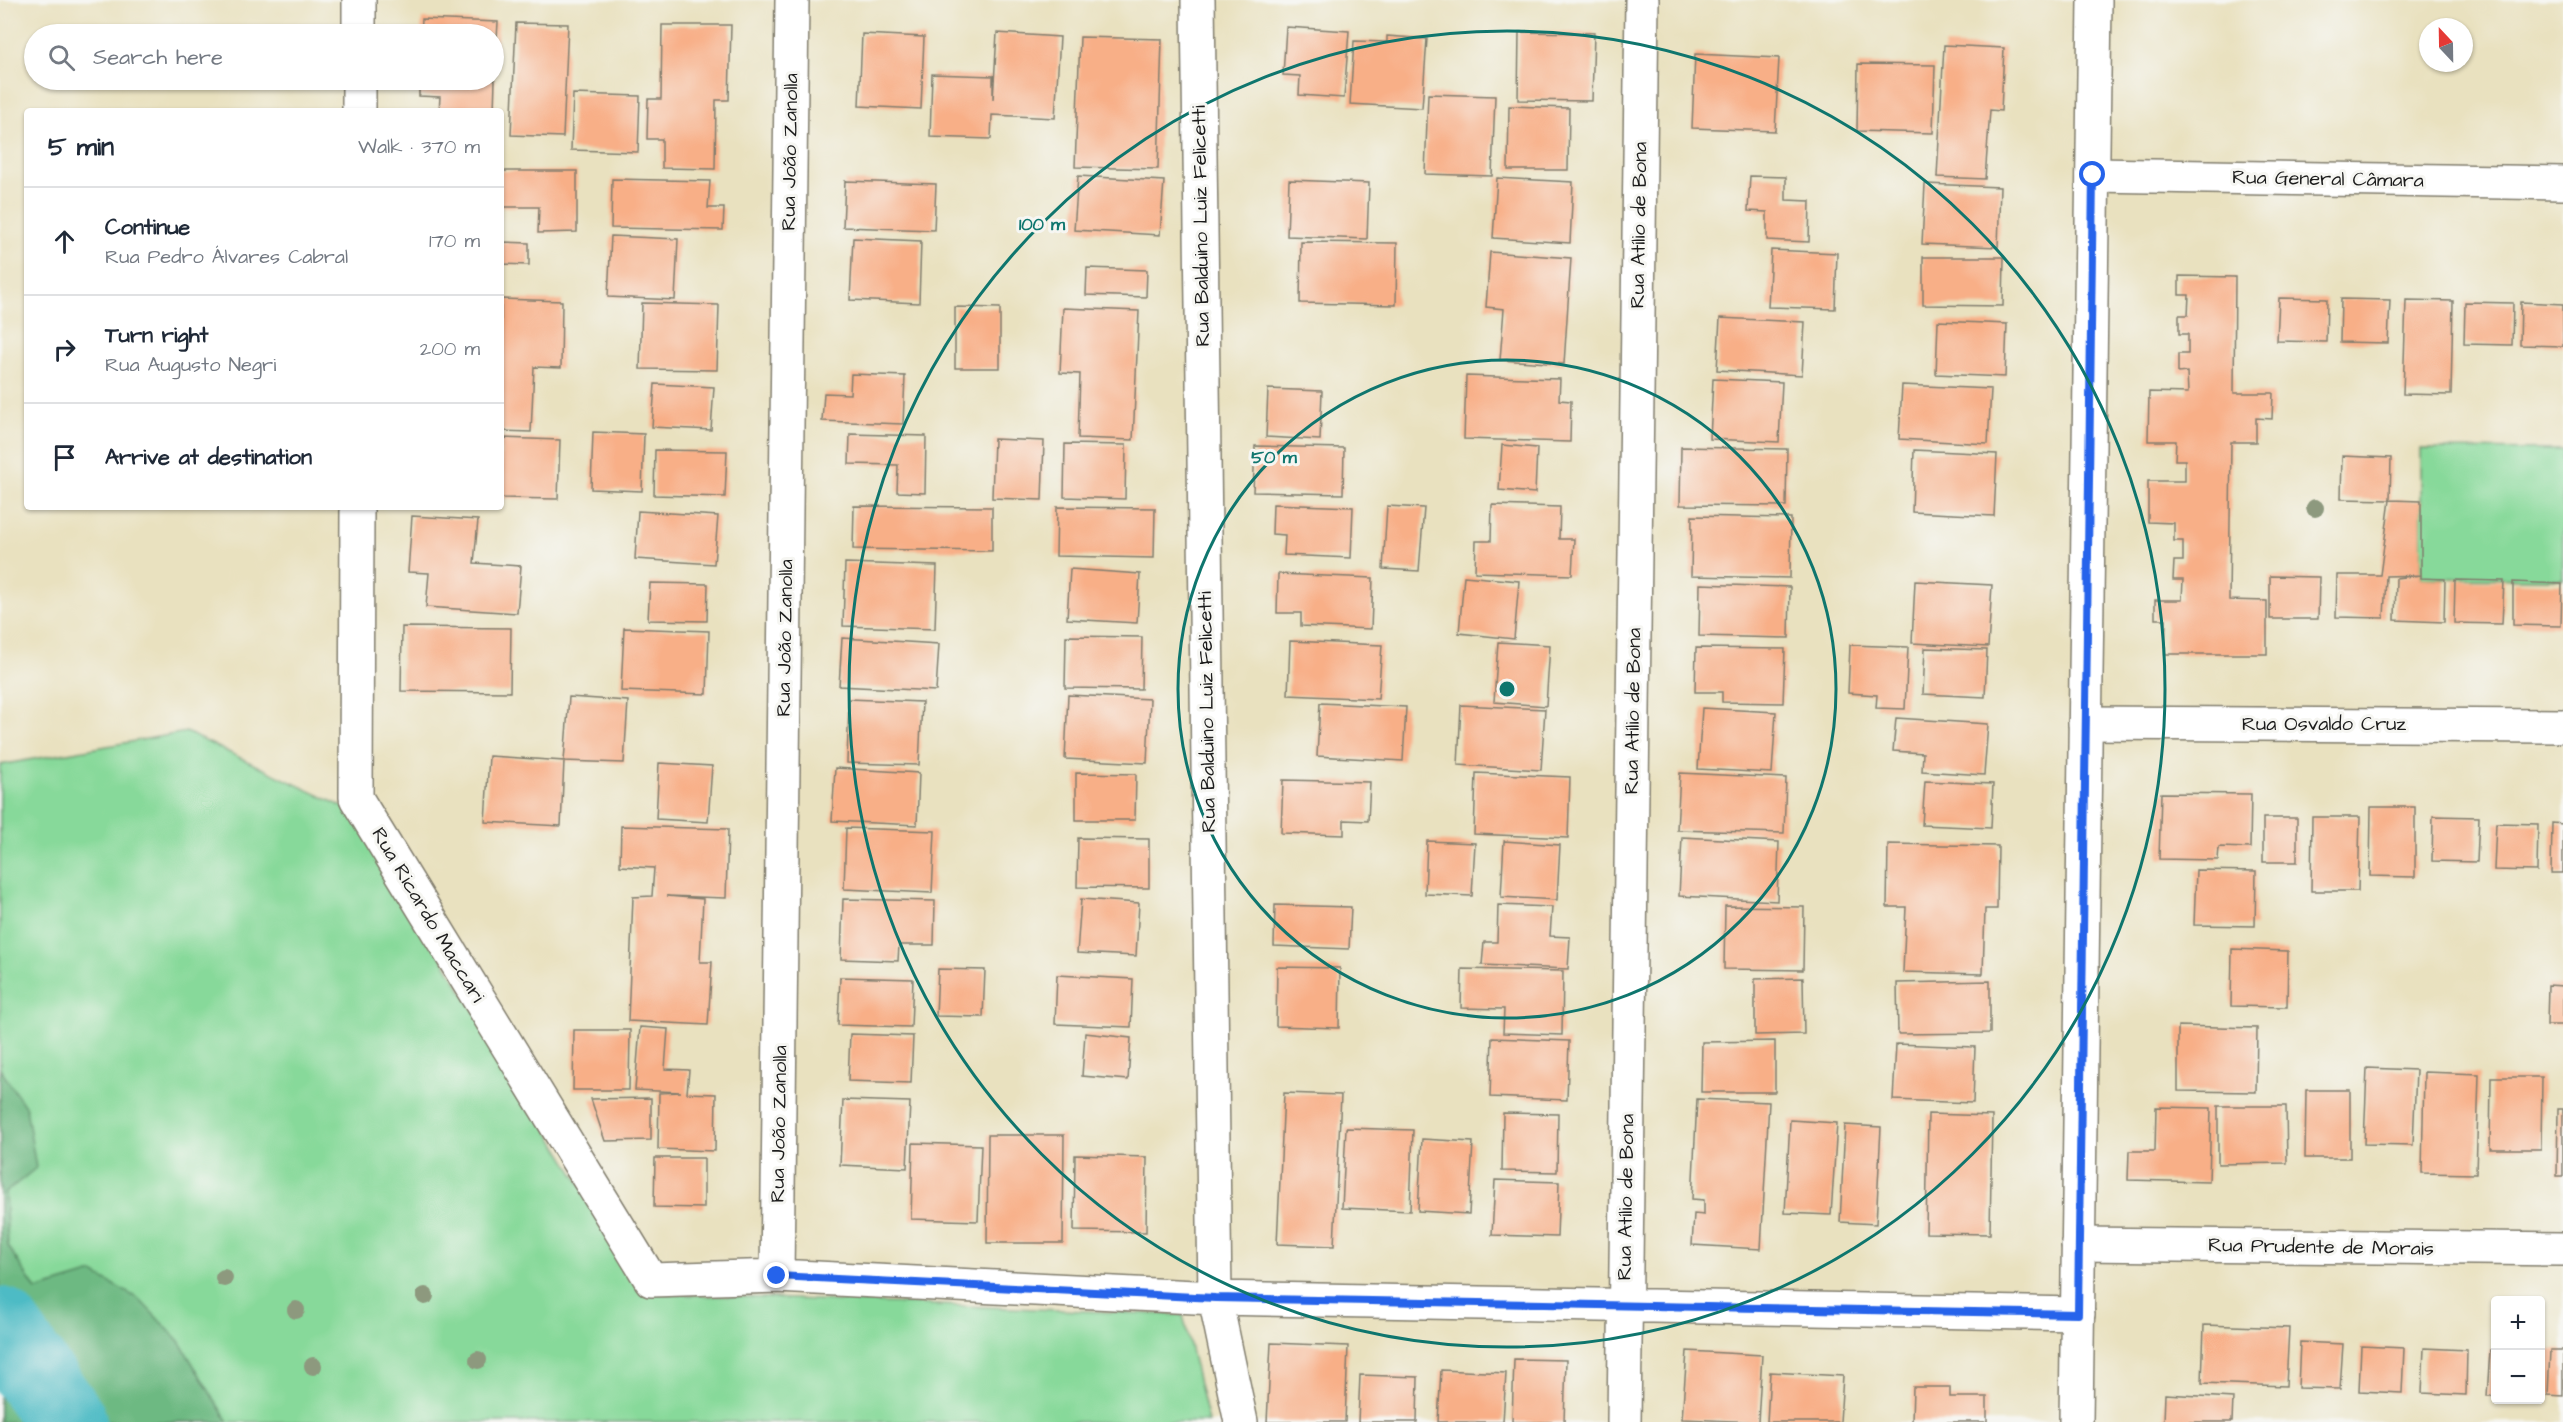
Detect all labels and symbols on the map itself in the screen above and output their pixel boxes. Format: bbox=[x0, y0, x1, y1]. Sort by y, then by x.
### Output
north arrow bbox=[2419, 18, 2473, 72]
street label: Rua João Zanolla bbox=[775, 73, 805, 231]
street label: Rua Balduino Luiz Felicetti bbox=[1185, 105, 1217, 347]
street label: Rua Atílio de Bona bbox=[1624, 141, 1654, 309]
route start bbox=[2079, 161, 2105, 187]
street label: Rua General Câmara bbox=[2232, 163, 2424, 195]
text: 100 m bbox=[1019, 212, 1066, 237]
text: 50 m bbox=[1251, 445, 1298, 470]
street label: Rua João Zanolla bbox=[770, 559, 800, 717]
street label: Rua Balduino Luiz Felicetti bbox=[1191, 591, 1223, 833]
street label: Rua Atílio de Bona bbox=[1618, 627, 1648, 795]
centre of rings bbox=[1497, 679, 1517, 699]
street label: Rua Osvaldo Cruz bbox=[2242, 710, 2406, 738]
street label: Rua Ricardo Maccari bbox=[365, 822, 491, 1008]
street label: Rua João Zanolla bbox=[764, 1045, 794, 1203]
street label: Rua Atílio de Bona bbox=[1611, 1113, 1641, 1281]
street label: Rua Prudente de Morais bbox=[2208, 1231, 2434, 1263]
route end bbox=[763, 1262, 789, 1288]

